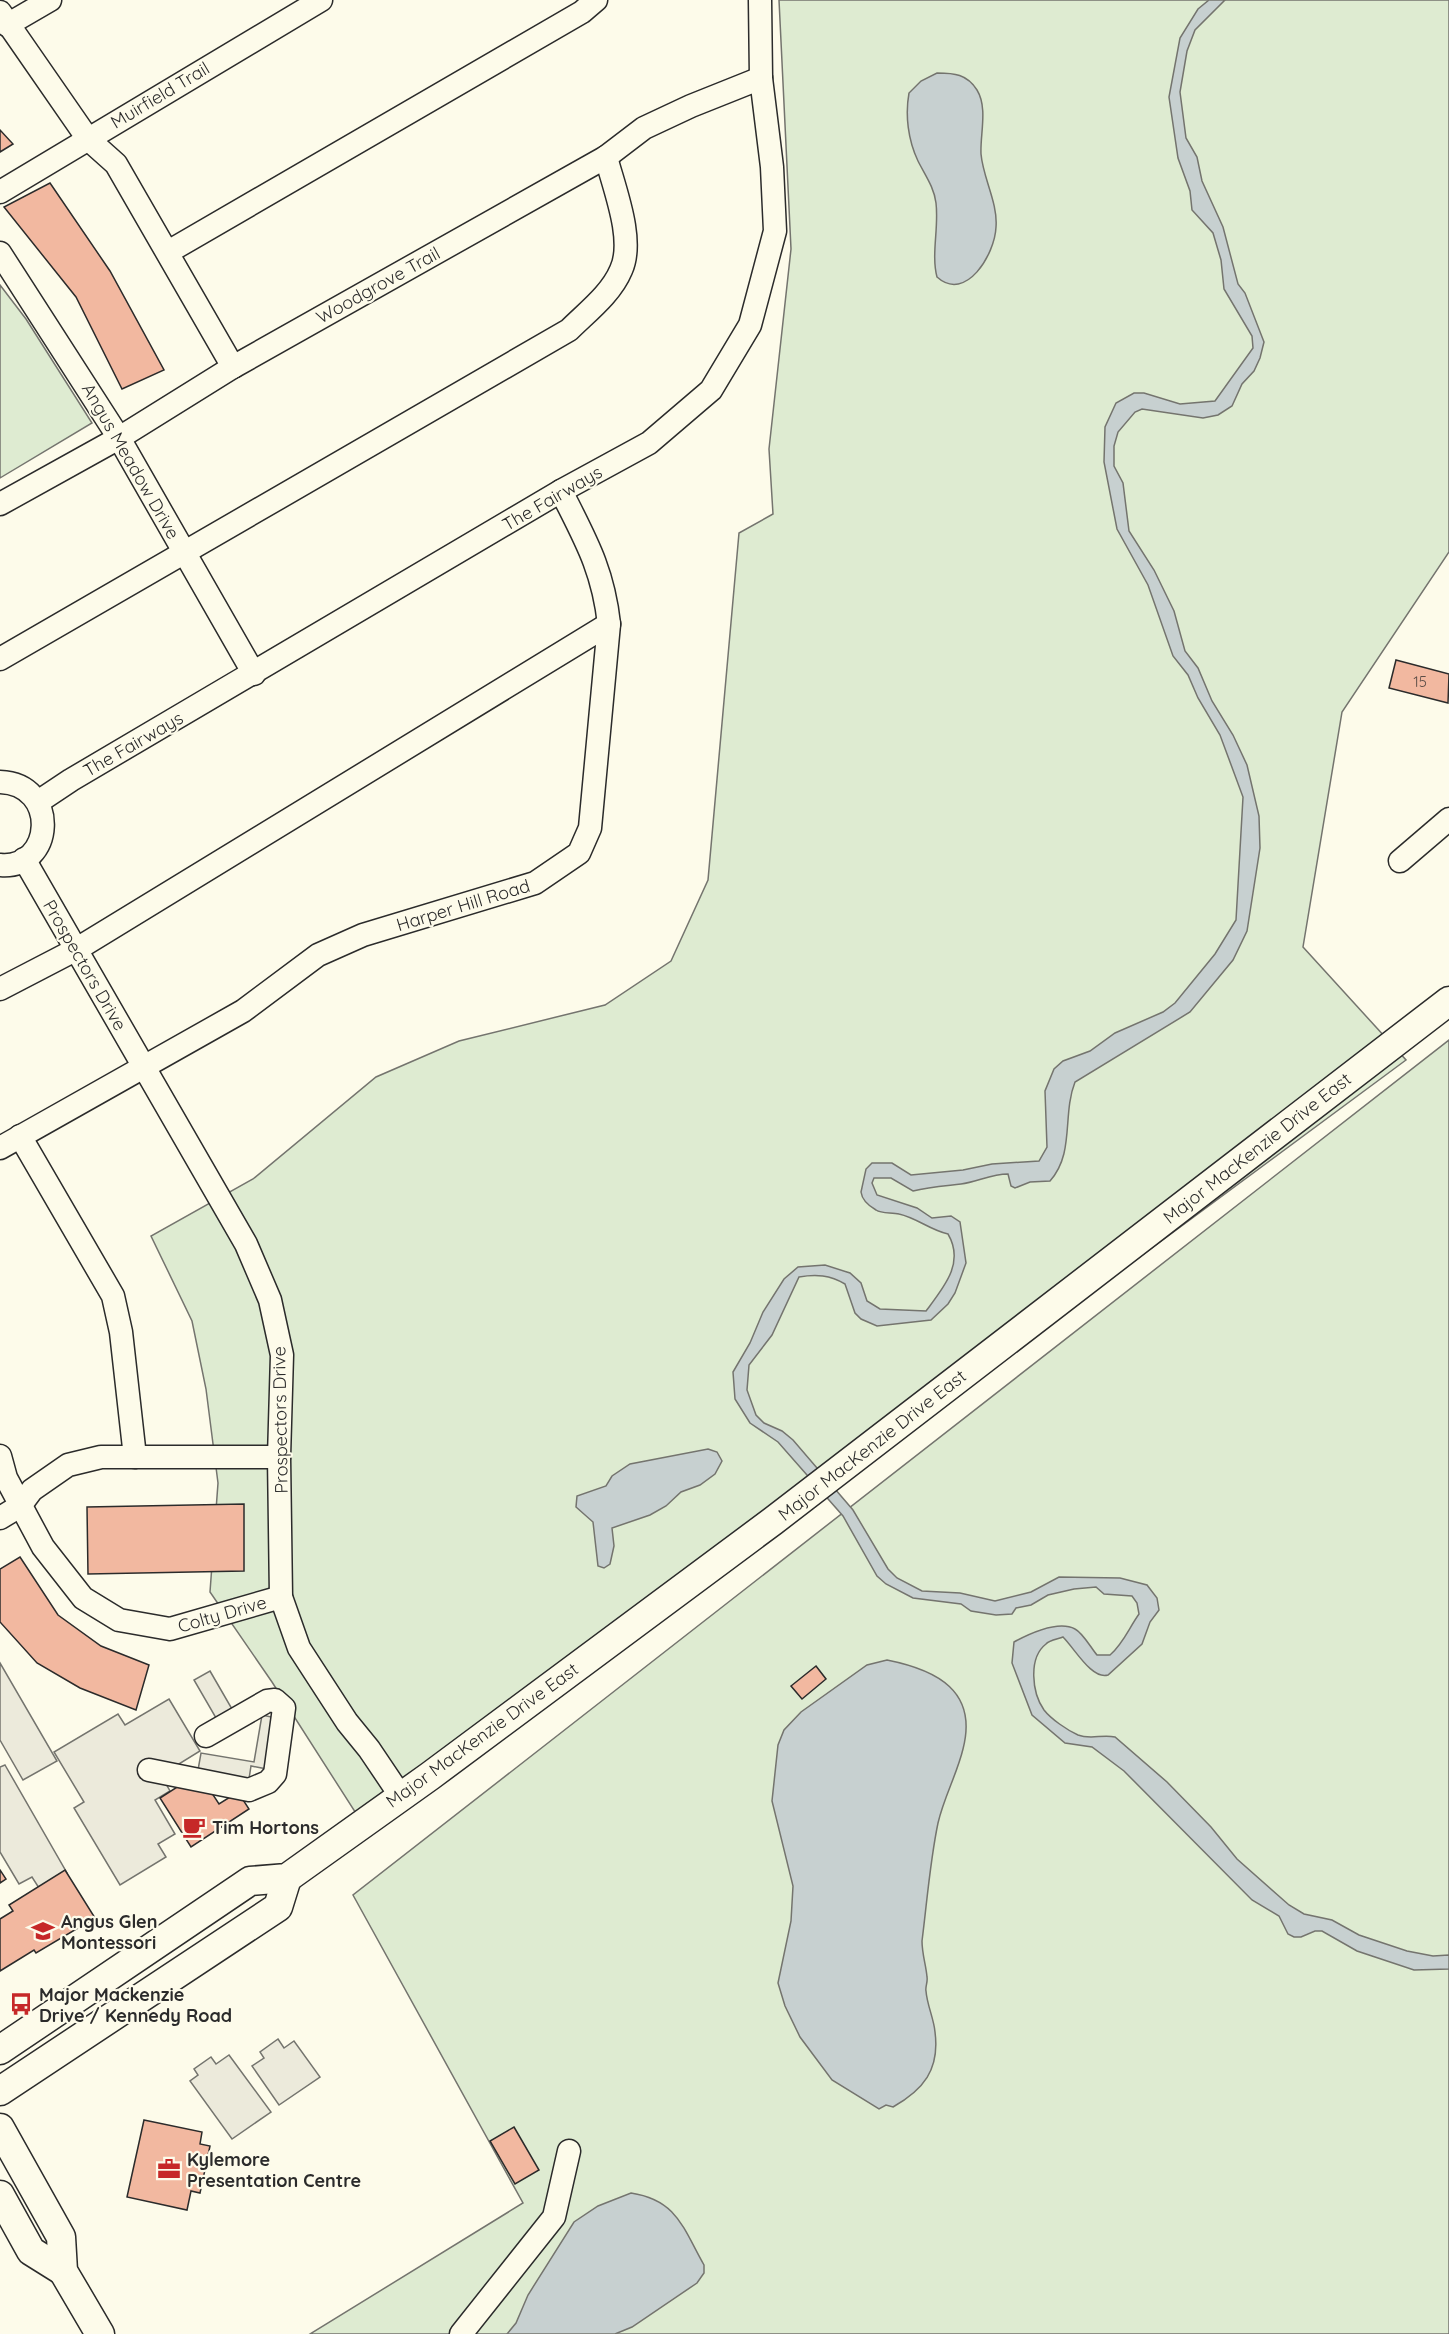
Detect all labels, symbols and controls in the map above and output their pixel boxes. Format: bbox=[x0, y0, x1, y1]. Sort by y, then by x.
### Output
street label: Muirfield Trail bbox=[106, 56, 214, 134]
street label: Woodgrove Trail bbox=[312, 241, 444, 329]
street label: Angus Meadow Drive bbox=[77, 379, 185, 543]
street label: The Fairways bbox=[498, 460, 606, 536]
house number: 15 bbox=[1413, 672, 1427, 691]
street label: The Fairways bbox=[79, 706, 187, 782]
street label: Harper Hill Road bbox=[393, 874, 533, 936]
street label: Prospectors Drive bbox=[38, 895, 132, 1035]
street label: Major MacKenzie Drive East bbox=[1158, 1067, 1356, 1229]
street label: Prospectors Drive bbox=[267, 1346, 293, 1494]
street label: Major MacKenzie Drive East bbox=[773, 1364, 971, 1526]
street label: Colty Drive bbox=[175, 1590, 269, 1638]
street label: Major MacKenzie Drive East bbox=[381, 1657, 583, 1813]
cafe icon: Tim Hortons bbox=[181, 1814, 207, 1840]
place label: Tim Hortons bbox=[212, 1816, 319, 1839]
place label: Angus Glen Montessori bbox=[61, 1910, 157, 1954]
school or university icon: Angus Glen Montessori bbox=[30, 1918, 56, 1944]
place label: Major Mackenzie Drive / Kennedy Road bbox=[39, 1983, 232, 2027]
bus stop icon: Major Mackenzie Drive / Kennedy Road bbox=[8, 1991, 34, 2017]
place label: Kylemore Presentation Centre bbox=[187, 2148, 361, 2192]
office icon: Kylemore Presentation Centre bbox=[156, 2156, 182, 2182]

